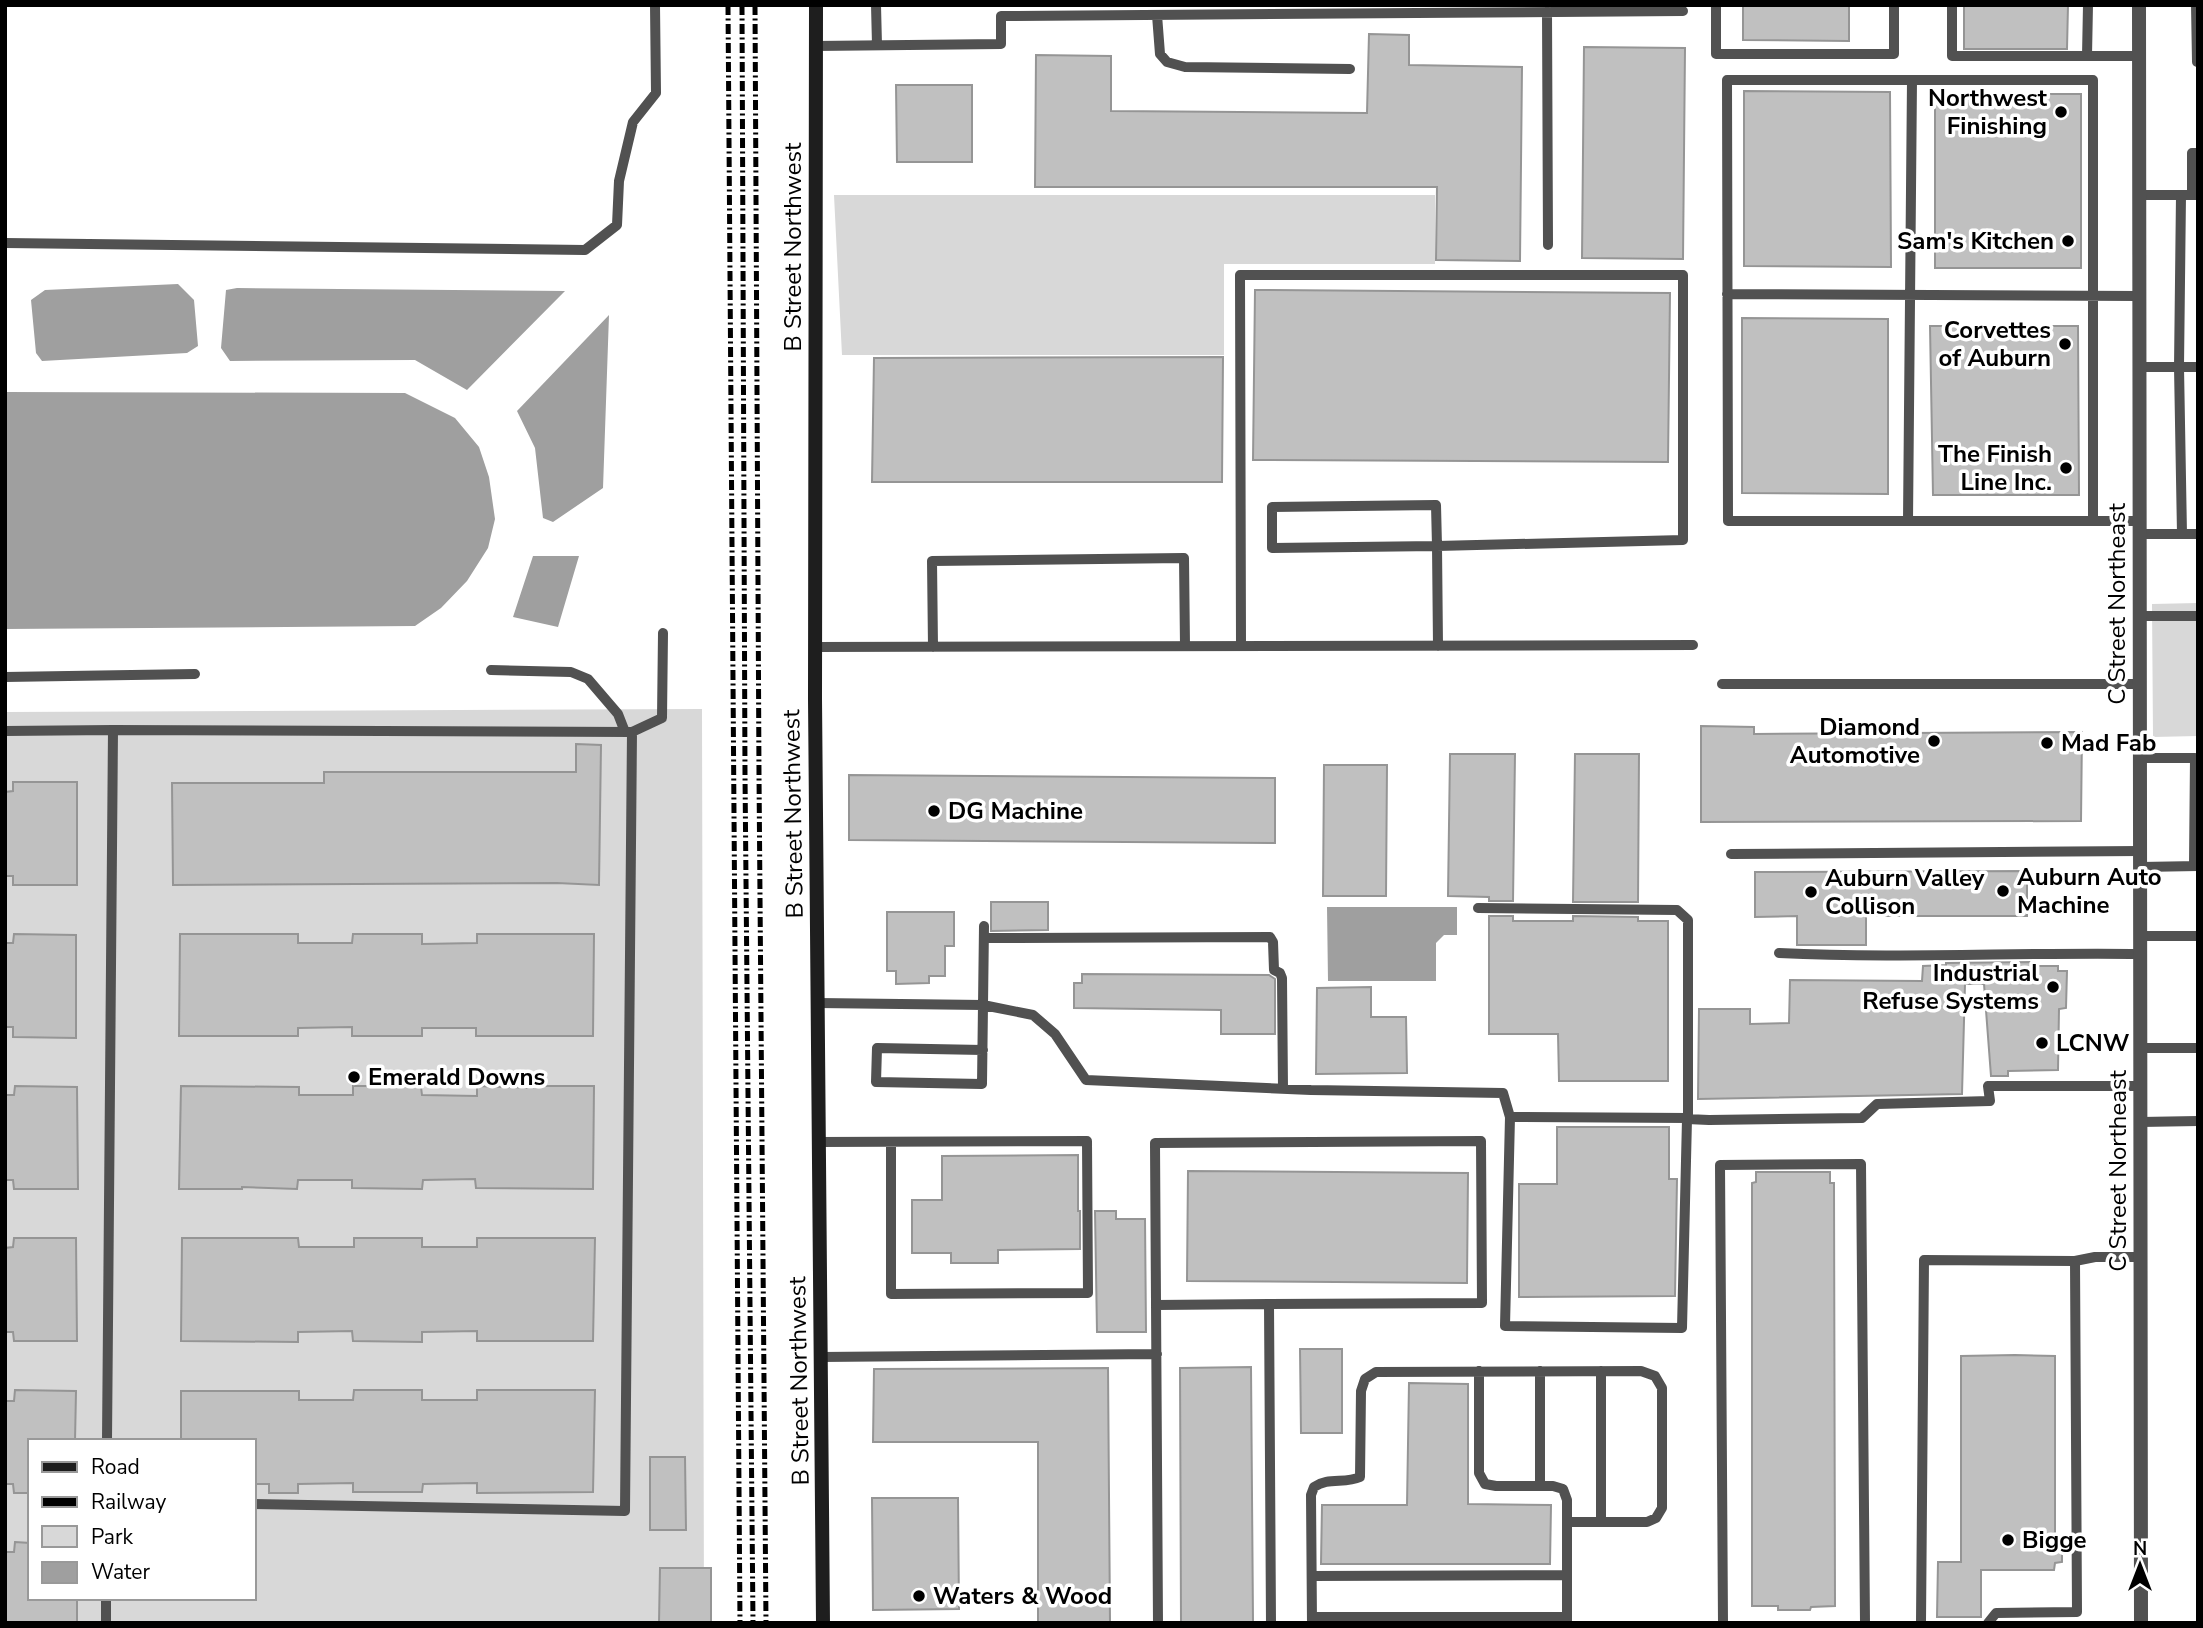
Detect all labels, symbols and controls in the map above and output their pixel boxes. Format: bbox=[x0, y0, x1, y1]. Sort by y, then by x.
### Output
place label: Northwest Finishing bbox=[1928, 82, 2048, 142]
marker: Northwest Finishing bbox=[2053, 104, 2069, 120]
street label: B Street Northwest bbox=[777, 142, 809, 351]
place label: Sam's Kitchen bbox=[1897, 225, 2054, 257]
marker: Sam's Kitchen bbox=[2060, 233, 2076, 249]
place label: Corvettes of Auburn bbox=[1939, 314, 2051, 374]
marker: Corvettes of Auburn bbox=[2057, 336, 2073, 352]
place label: The Finish Line Inc. bbox=[1938, 438, 2052, 498]
marker: The Finish Line Inc. bbox=[2058, 460, 2074, 476]
street label: C Street Northeast bbox=[2101, 503, 2133, 705]
street label: B Street Northwest bbox=[775, 709, 811, 919]
place label: Diamond Automotive bbox=[1790, 711, 1920, 771]
place label: Mad Fab bbox=[2061, 727, 2156, 759]
marker: Diamond Automotive bbox=[1926, 733, 1942, 749]
marker: Mad Fab bbox=[2039, 735, 2055, 751]
place label: DG Machine bbox=[948, 795, 1083, 827]
marker: DG Machine bbox=[926, 803, 942, 819]
place label: Auburn Auto Machine bbox=[2017, 861, 2162, 921]
place label: Auburn Valley Collison bbox=[1825, 862, 1985, 922]
marker: Auburn Auto Machine bbox=[1995, 883, 2011, 899]
marker: Auburn Valley Collison bbox=[1803, 884, 1819, 900]
place label: Industrial Refuse Systems bbox=[1862, 957, 2039, 1017]
marker: Industrial Refuse Systems bbox=[2045, 979, 2061, 995]
place label: LCNW bbox=[2056, 1027, 2130, 1059]
marker: LCNW bbox=[2034, 1035, 2050, 1051]
place label: Emerald Downs bbox=[368, 1061, 545, 1093]
marker: Emerald Downs bbox=[346, 1069, 362, 1085]
street label: C Street Northeast bbox=[2102, 1070, 2134, 1272]
street label: B Street Northwest bbox=[781, 1276, 817, 1486]
legend bbox=[28, 1439, 256, 1600]
text: Road bbox=[91, 1453, 140, 1481]
text: Railway bbox=[91, 1488, 166, 1516]
text: Park bbox=[91, 1523, 133, 1551]
place label: Bigge bbox=[2022, 1524, 2087, 1556]
north arrow bbox=[2105, 1530, 2175, 1600]
marker: Bigge bbox=[2000, 1532, 2016, 1548]
text: N bbox=[2133, 1536, 2147, 1562]
text: Water bbox=[91, 1558, 150, 1586]
place label: Waters & Wood bbox=[933, 1580, 1112, 1612]
marker: Waters & Wood bbox=[911, 1588, 927, 1604]

